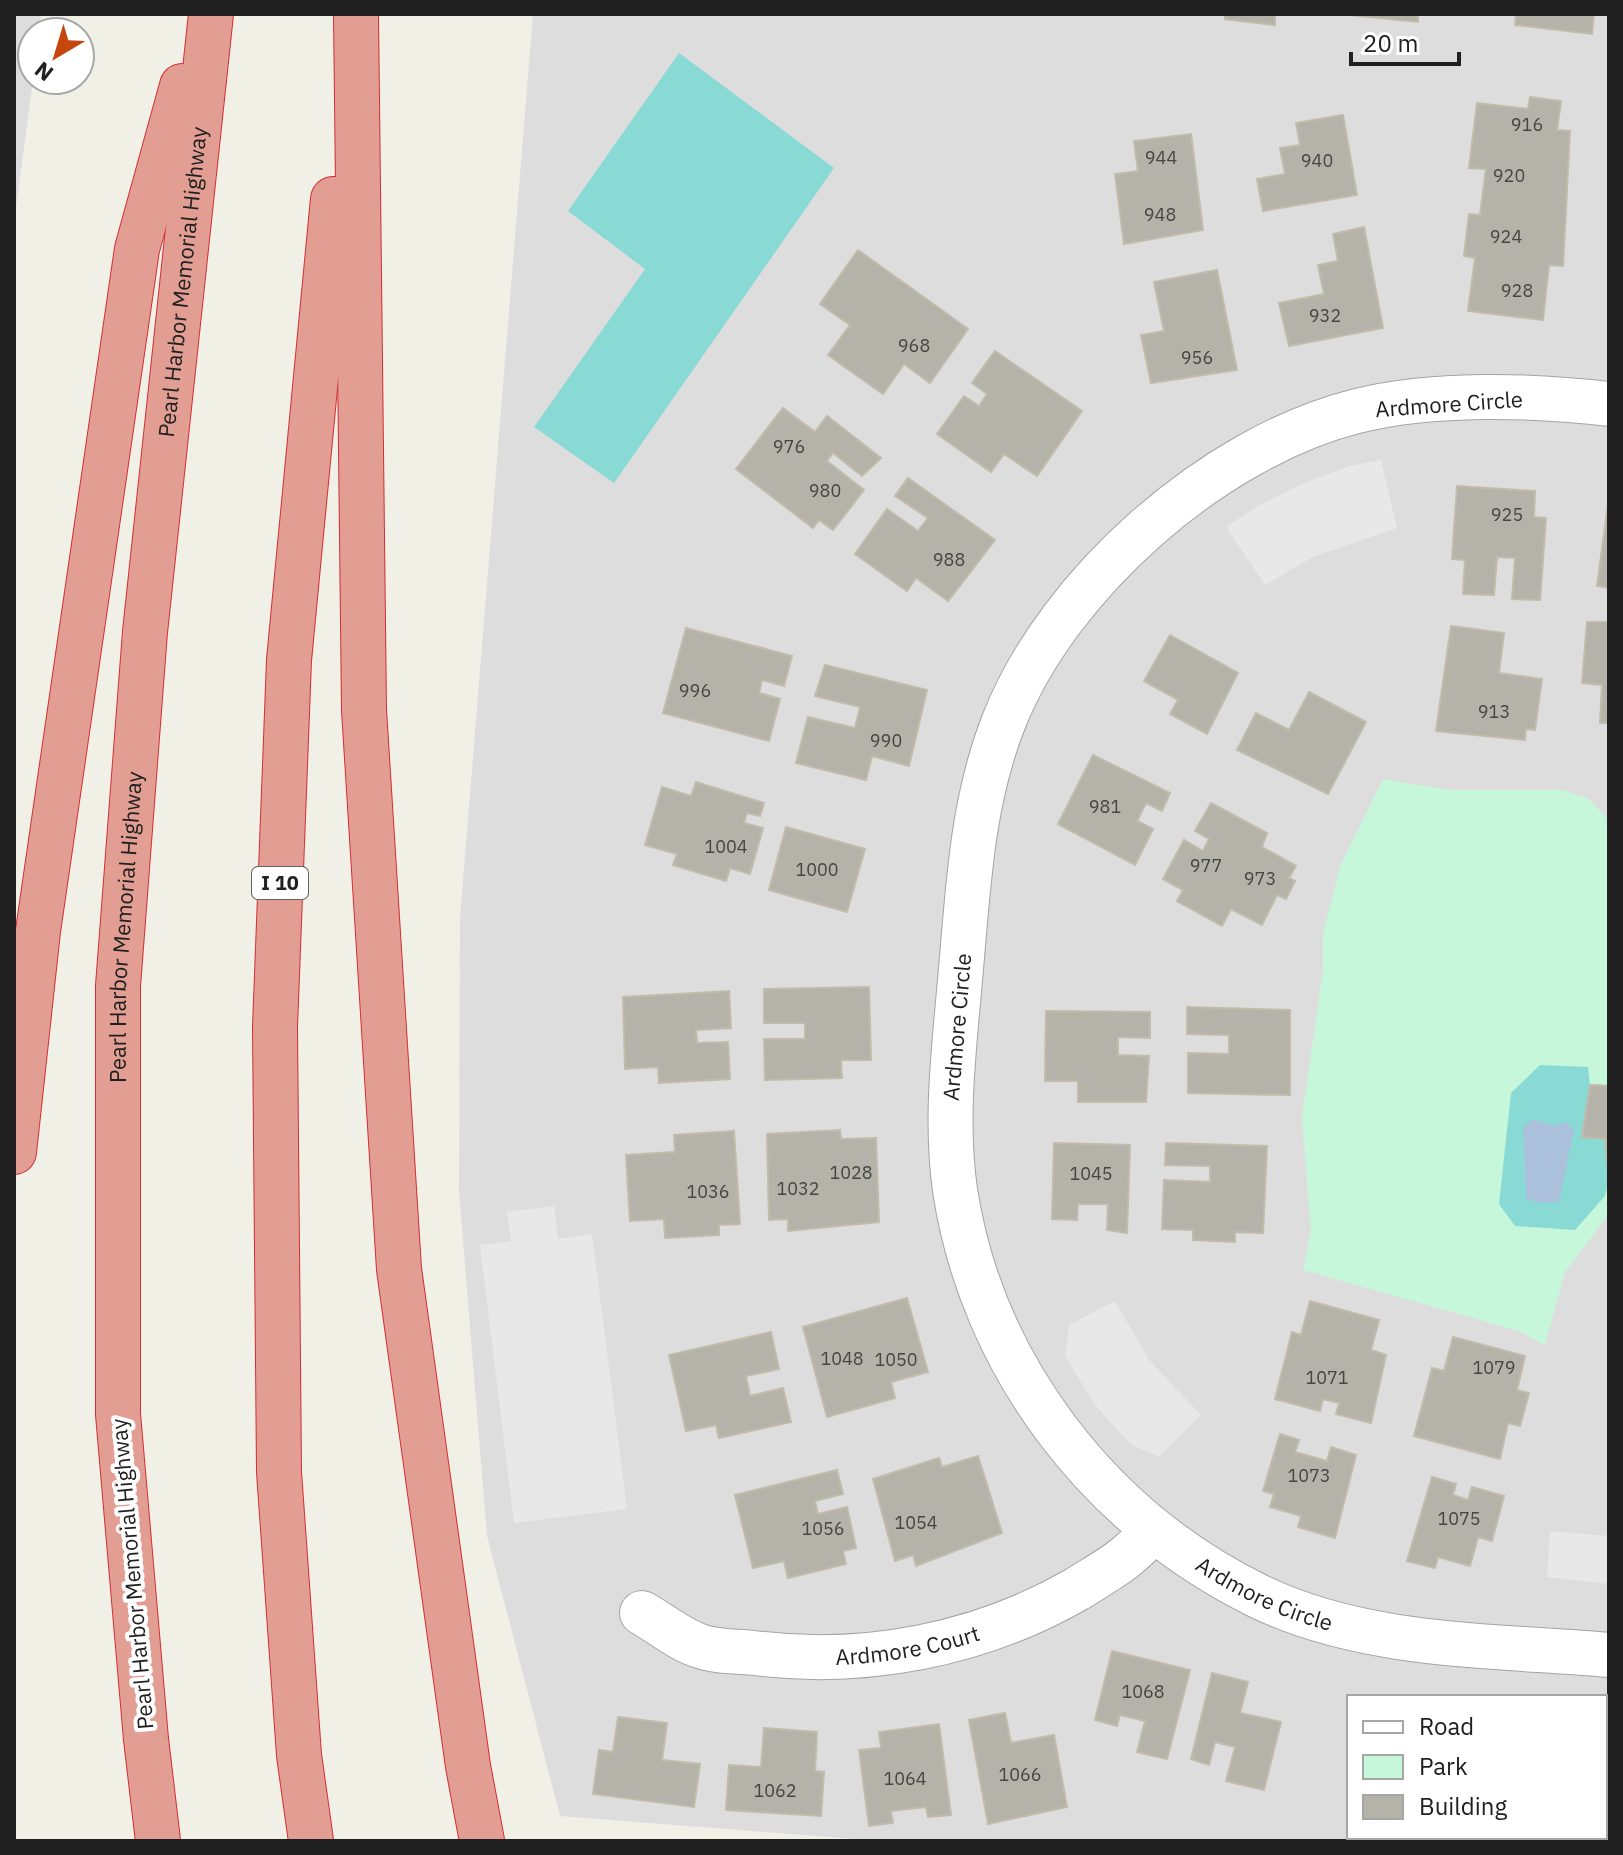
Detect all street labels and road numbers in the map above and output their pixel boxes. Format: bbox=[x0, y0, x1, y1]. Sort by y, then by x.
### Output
street label: Pearl Harbor Memorial Highway bbox=[151, 125, 213, 439]
street label: Ardmore Circle bbox=[1374, 384, 1524, 423]
street label: Pearl Harbor Memorial Highway bbox=[103, 770, 148, 1083]
road number: I 10 bbox=[252, 867, 308, 899]
street label: Ardmore Circle bbox=[936, 952, 977, 1102]
street label: Pearl Harbor Memorial Highway bbox=[103, 1417, 160, 1731]
street label: Ardmore Circle bbox=[1191, 1549, 1336, 1637]
street label: Ardmore Court bbox=[835, 1618, 983, 1671]

